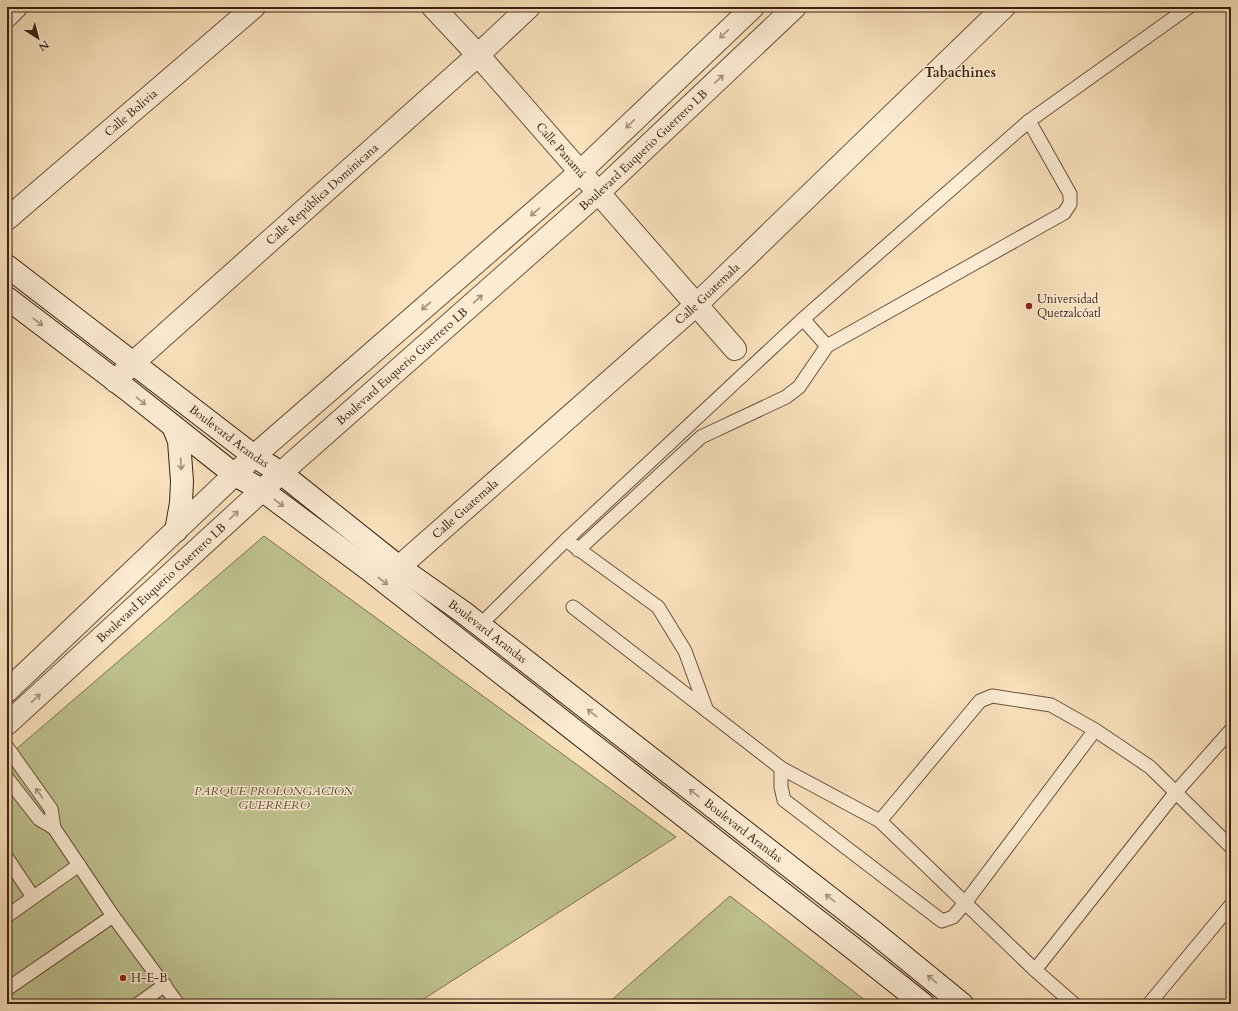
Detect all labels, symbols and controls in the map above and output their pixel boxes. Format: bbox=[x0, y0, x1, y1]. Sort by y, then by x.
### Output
north arrow bbox=[18, 18, 58, 58]
one-way arrow bbox=[719, 29, 729, 39]
text: N bbox=[35, 37, 52, 55]
district label: Tabachines bbox=[924, 63, 996, 82]
one-way arrow bbox=[714, 74, 724, 84]
street label: Calle Bolivia bbox=[101, 85, 161, 140]
street label: Boulevard Euquerio Guerrero LB bbox=[576, 86, 711, 214]
street label: Calle Panamá bbox=[532, 119, 590, 182]
one-way arrow bbox=[625, 119, 635, 129]
street label: Calle República Dominicana bbox=[263, 139, 382, 249]
one-way arrow bbox=[529, 207, 540, 216]
street label: Calle Guatemala bbox=[671, 259, 744, 328]
place label: Universidad Quetzalcóatl bbox=[1037, 291, 1101, 321]
one-way arrow bbox=[473, 295, 483, 304]
marker: Universidad Quetzalcóatl bbox=[1024, 301, 1034, 311]
one-way arrow bbox=[421, 302, 431, 311]
street label: Boulevard Euquerio Guerrero LB bbox=[333, 304, 471, 429]
one-way arrow bbox=[32, 317, 43, 326]
one-way arrow bbox=[136, 396, 147, 405]
street label: Boulevard Arandas bbox=[186, 401, 272, 471]
one-way arrow bbox=[177, 457, 184, 470]
street label: Calle Guatemala bbox=[428, 475, 502, 542]
one-way arrow bbox=[274, 498, 285, 507]
one-way arrow bbox=[229, 511, 239, 520]
street label: Boulevard Euquerio Guerrero LB bbox=[93, 519, 229, 646]
one-way arrow bbox=[378, 576, 389, 585]
street label: Boulevard Arandas bbox=[445, 596, 530, 667]
one-way arrow bbox=[31, 693, 41, 703]
one-way arrow bbox=[586, 708, 597, 717]
park label: PARQUE PROLONGACION GUERRERO bbox=[194, 783, 355, 813]
one-way arrow bbox=[35, 787, 43, 798]
one-way arrow bbox=[689, 789, 700, 797]
street label: Boulevard Arandas bbox=[701, 795, 786, 866]
one-way arrow bbox=[825, 894, 836, 903]
place label: H-E-B bbox=[131, 970, 167, 986]
marker: H-E-B bbox=[118, 973, 128, 983]
one-way arrow bbox=[926, 975, 937, 984]

